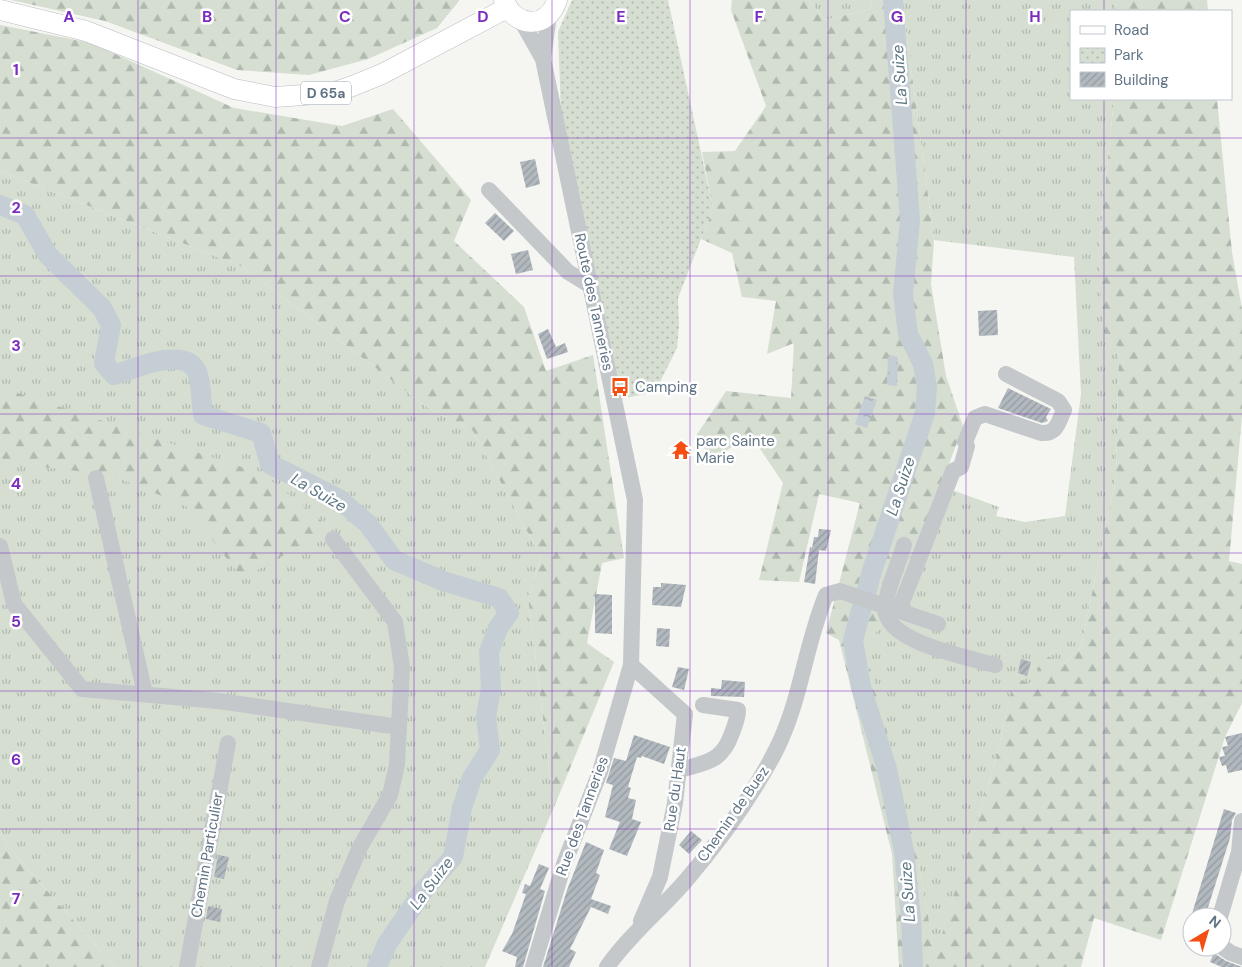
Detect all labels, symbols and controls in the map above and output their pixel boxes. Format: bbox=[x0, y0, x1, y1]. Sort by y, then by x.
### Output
text: A bbox=[63, 6, 75, 27]
text: B bbox=[202, 6, 212, 27]
text: C bbox=[339, 6, 351, 27]
text: D bbox=[477, 6, 489, 27]
text: E bbox=[616, 6, 626, 27]
text: F bbox=[755, 6, 764, 27]
text: G bbox=[891, 6, 903, 27]
text: H bbox=[1029, 6, 1041, 27]
legend bbox=[1070, 10, 1232, 100]
text: Road bbox=[1114, 20, 1149, 40]
water label: La Suize bbox=[887, 44, 912, 106]
text: Park bbox=[1114, 45, 1144, 65]
text: 1 bbox=[13, 59, 19, 80]
text: Building bbox=[1114, 70, 1169, 90]
road number: D 65a bbox=[301, 82, 351, 105]
text: 2 bbox=[11, 197, 21, 218]
street label: Route des Tanneries bbox=[570, 231, 618, 373]
text: 3 bbox=[11, 335, 21, 356]
bus stop icon: Camping bbox=[609, 376, 631, 398]
place label: Camping bbox=[635, 377, 697, 397]
place label: parc Sainte Marie bbox=[696, 431, 775, 468]
temple icon: parc Sainte Marie bbox=[670, 439, 692, 461]
water label: La Suize bbox=[881, 454, 920, 518]
water label: La Suize bbox=[287, 468, 350, 517]
text: 4 bbox=[11, 473, 21, 494]
text: 5 bbox=[11, 611, 21, 632]
street label: Rue du Haut bbox=[659, 745, 691, 832]
text: 6 bbox=[11, 749, 21, 770]
street label: Rue des Tanneries bbox=[551, 753, 613, 879]
street label: Chemin de Buez bbox=[693, 762, 774, 866]
street label: Chemin Particulier bbox=[186, 790, 228, 919]
water label: La Suize bbox=[405, 853, 458, 914]
water label: La Suize bbox=[895, 861, 920, 923]
text: 7 bbox=[12, 888, 21, 909]
north arrow bbox=[1182, 907, 1232, 957]
text: N bbox=[1205, 912, 1225, 932]

